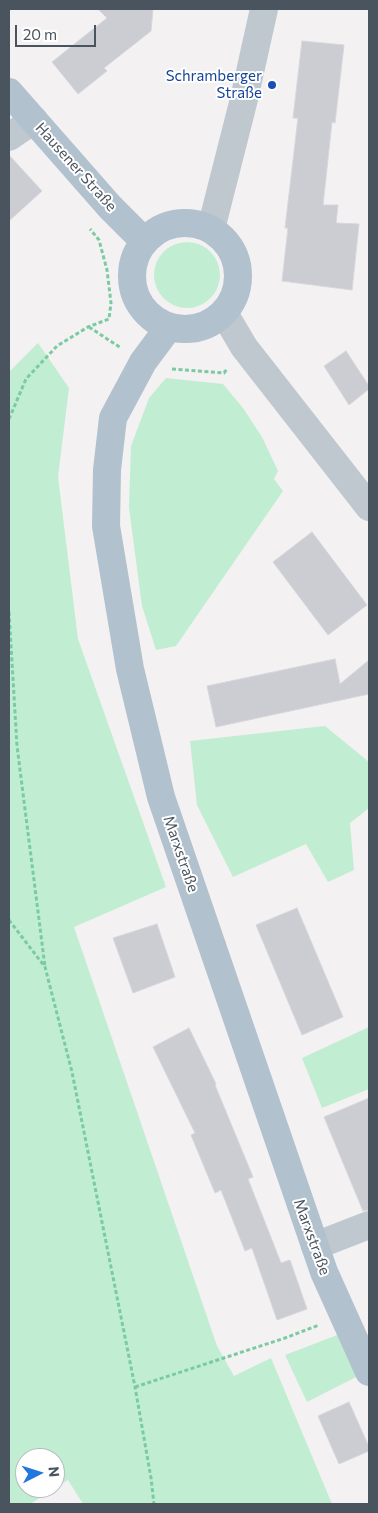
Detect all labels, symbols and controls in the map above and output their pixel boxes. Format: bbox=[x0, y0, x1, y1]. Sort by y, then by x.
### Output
scale bar bbox=[18, 15, 99, 47]
text: 20 m bbox=[23, 25, 57, 43]
place label: Schramberger Straße bbox=[166, 67, 262, 102]
marker: Schramberger Straße bbox=[266, 79, 278, 91]
street label: Hausener Straße bbox=[31, 119, 121, 215]
street label: Marxstraße bbox=[160, 813, 202, 895]
street label: Marxstraße bbox=[290, 1196, 334, 1278]
north arrow bbox=[15, 1448, 65, 1498]
text: N bbox=[46, 1466, 63, 1478]

